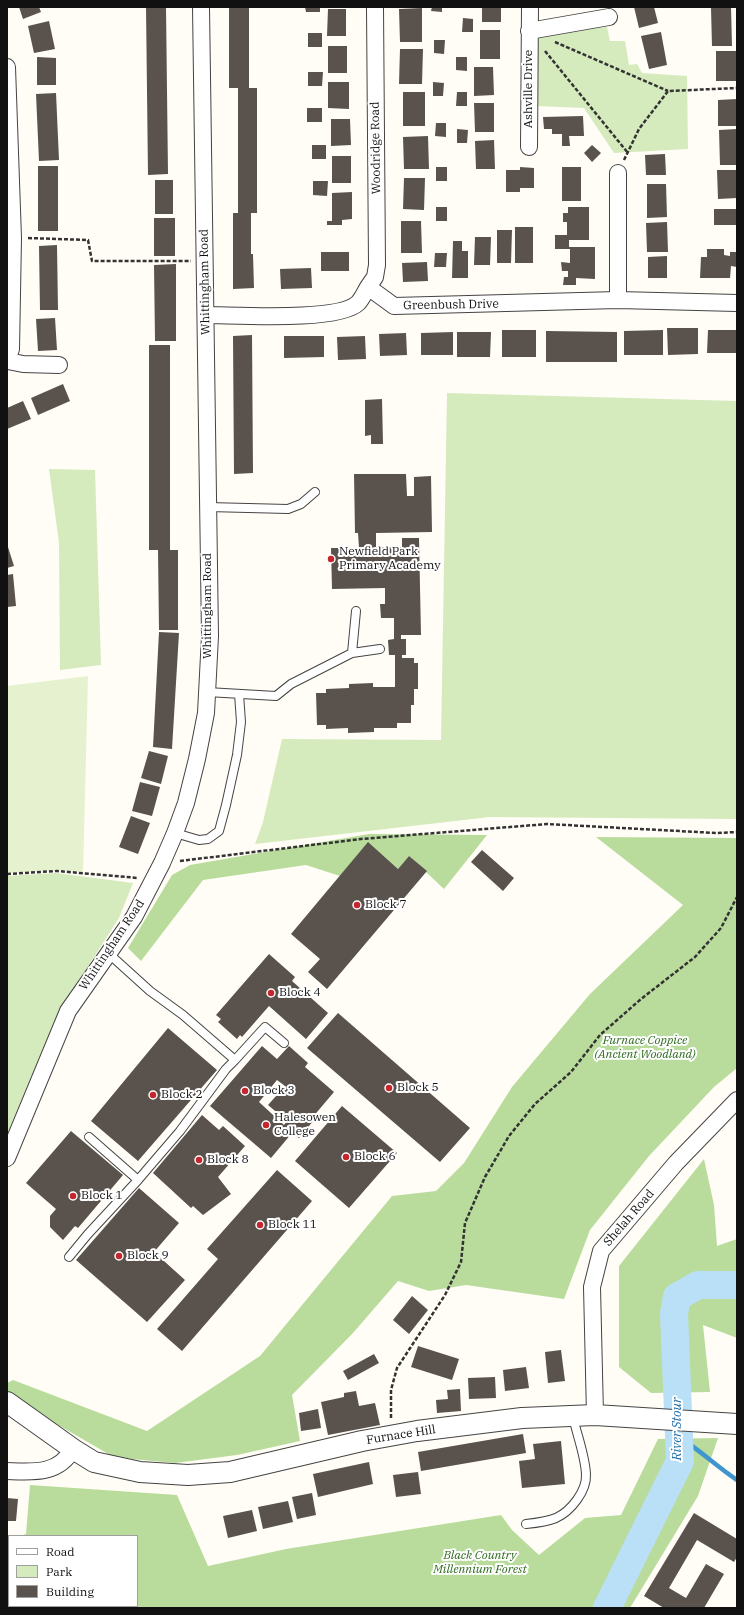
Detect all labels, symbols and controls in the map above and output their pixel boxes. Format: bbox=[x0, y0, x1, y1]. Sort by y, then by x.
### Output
street label: Ashville Drive bbox=[522, 50, 536, 128]
street label: Woodridge Road bbox=[368, 101, 384, 195]
street label: Whittingham Road bbox=[197, 229, 213, 335]
street label: Greenbush Drive bbox=[403, 297, 499, 313]
place label: Newfield Park Primary Academy bbox=[339, 545, 441, 573]
street label: Whittingham Road bbox=[201, 553, 215, 659]
marker: Newfield Park Primary Academy bbox=[326, 554, 336, 564]
street label: Whittingham Road bbox=[76, 897, 148, 993]
place label: Block 7 bbox=[365, 898, 407, 912]
marker: Block 7 bbox=[352, 900, 362, 910]
place label: Block 4 bbox=[279, 986, 321, 1000]
marker: Block 4 bbox=[266, 988, 276, 998]
park label: Furnace Coppice (Ancient Woodland) bbox=[594, 1034, 696, 1062]
place label: Block 5 bbox=[397, 1081, 439, 1095]
marker: Block 5 bbox=[384, 1083, 394, 1093]
place label: Block 3 bbox=[253, 1084, 295, 1098]
marker: Block 3 bbox=[240, 1086, 250, 1096]
place label: Block 2 bbox=[161, 1088, 203, 1102]
marker: Block 2 bbox=[148, 1090, 158, 1100]
place label: Halesowen College bbox=[274, 1111, 336, 1139]
marker: Halesowen College bbox=[261, 1120, 271, 1130]
place label: Block 6 bbox=[354, 1150, 396, 1164]
marker: Block 6 bbox=[341, 1152, 351, 1162]
place label: Block 8 bbox=[207, 1153, 249, 1167]
marker: Block 8 bbox=[194, 1155, 204, 1165]
street label: Shelah Road bbox=[601, 1187, 657, 1249]
place label: Block 1 bbox=[81, 1189, 123, 1203]
marker: Block 1 bbox=[68, 1191, 78, 1201]
place label: Block 11 bbox=[268, 1218, 317, 1232]
marker: Block 11 bbox=[255, 1220, 265, 1230]
place label: Block 9 bbox=[127, 1249, 169, 1263]
marker: Block 9 bbox=[114, 1251, 124, 1261]
water label: River Stour bbox=[669, 1397, 685, 1461]
street label: Furnace Hill bbox=[365, 1422, 437, 1448]
legend bbox=[8, 1535, 138, 1607]
text: Road bbox=[46, 1544, 75, 1559]
park label: Black Country Millennium Forest bbox=[433, 1549, 527, 1577]
text: Park bbox=[46, 1564, 72, 1579]
text: Building bbox=[46, 1584, 94, 1599]

